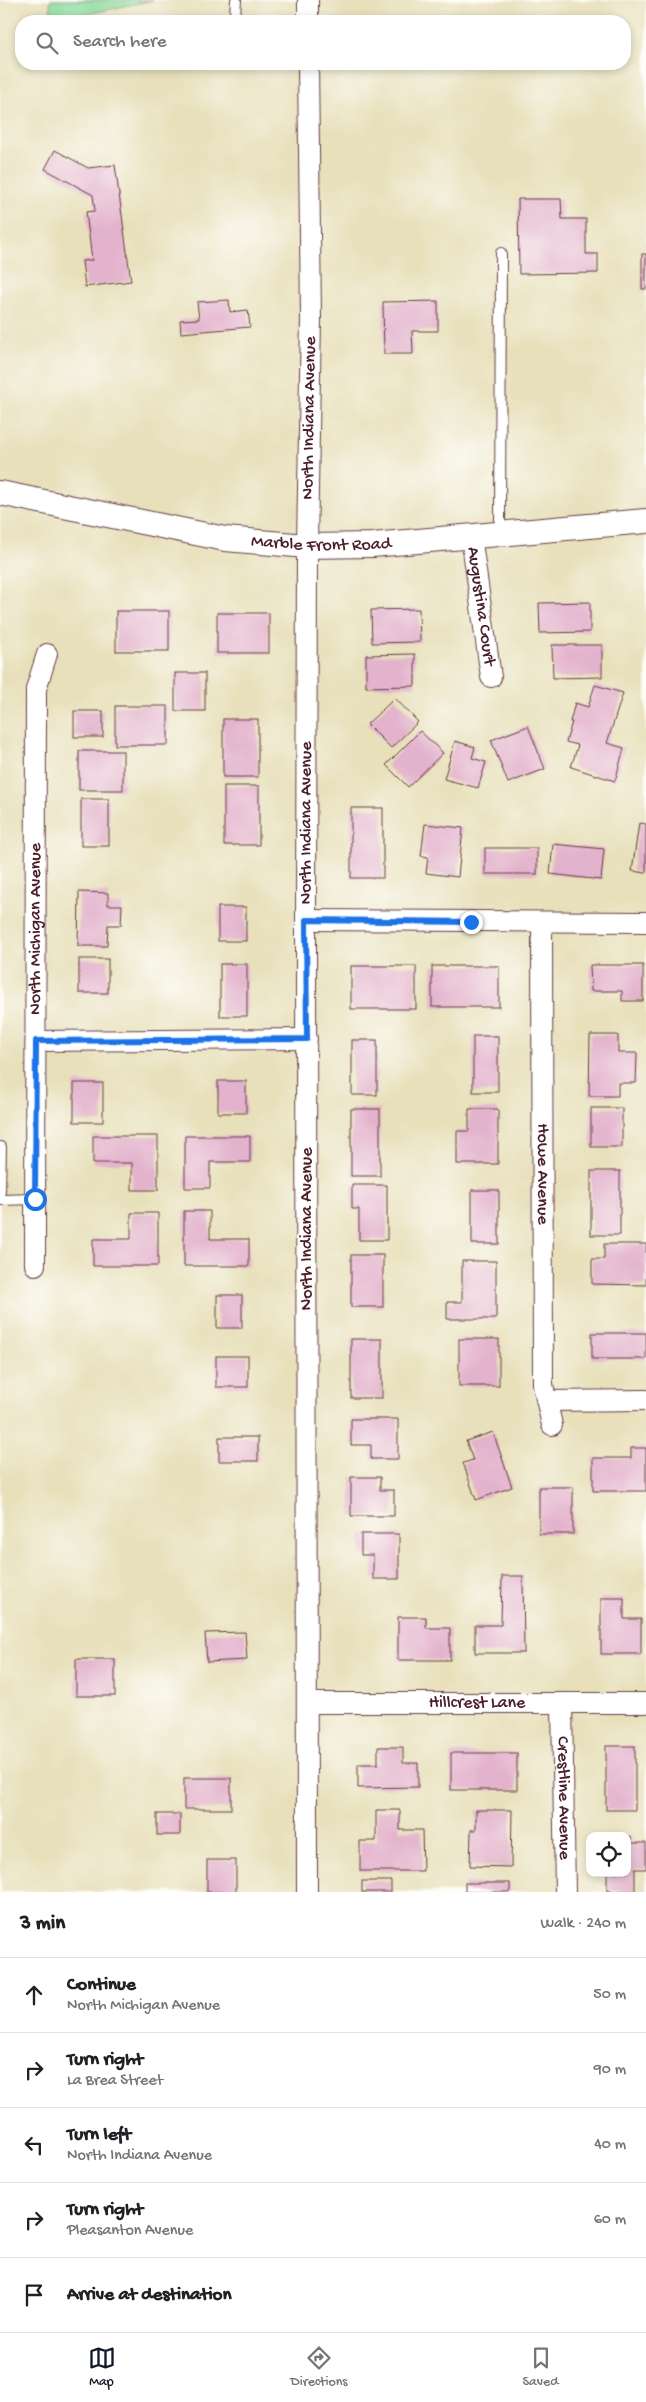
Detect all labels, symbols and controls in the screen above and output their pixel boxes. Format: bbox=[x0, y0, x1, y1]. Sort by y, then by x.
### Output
search box bbox=[15, 15, 631, 70]
icon: search bbox=[33, 29, 61, 57]
text: Search here bbox=[73, 31, 167, 54]
street label: North Indiana Avenue bbox=[297, 336, 321, 500]
street label: Marble Front Road bbox=[250, 531, 394, 557]
street label: Augustina Court bbox=[462, 546, 500, 669]
street label: North Indiana Avenue bbox=[296, 741, 317, 905]
street label: North Michigan Avenue bbox=[25, 842, 46, 1015]
route end bbox=[460, 911, 483, 934]
street label: Howe Avenue bbox=[532, 1123, 553, 1225]
street label: North Indiana Avenue bbox=[297, 1147, 318, 1311]
route start bbox=[24, 1188, 47, 1211]
street label: Hillcrest Lane bbox=[429, 1693, 526, 1714]
street label: Crestline Avenue bbox=[552, 1736, 575, 1861]
map controls bbox=[586, 1832, 631, 1877]
button: locate bbox=[586, 1832, 631, 1877]
text: 3 min bbox=[20, 1912, 65, 1937]
text: Walk · 240 m bbox=[541, 1915, 626, 1934]
text: Continue bbox=[67, 1974, 136, 1997]
icon: ahead bbox=[20, 1981, 48, 2009]
text: 50 m bbox=[593, 1986, 626, 2005]
text: North Michigan Avenue bbox=[67, 1997, 220, 2016]
text: Turn right bbox=[67, 2049, 143, 2072]
icon: right bbox=[20, 2056, 48, 2084]
text: 90 m bbox=[594, 2061, 626, 2080]
text: La Brea Street bbox=[67, 2072, 163, 2091]
text: Turn left bbox=[67, 2124, 131, 2147]
icon: left bbox=[20, 2131, 48, 2159]
text: 40 m bbox=[594, 2136, 626, 2155]
text: North Indiana Avenue bbox=[67, 2147, 212, 2166]
text: Turn right bbox=[67, 2199, 143, 2222]
icon: right bbox=[20, 2206, 48, 2234]
text: 60 m bbox=[594, 2211, 626, 2230]
text: Pleasanton Avenue bbox=[67, 2222, 193, 2241]
icon: arrive bbox=[20, 2281, 48, 2309]
text: Arrive at destination bbox=[67, 2284, 231, 2307]
tab: Map bbox=[88, 2344, 116, 2391]
tab: Directions bbox=[291, 2344, 348, 2391]
tab: Saved bbox=[523, 2344, 558, 2391]

